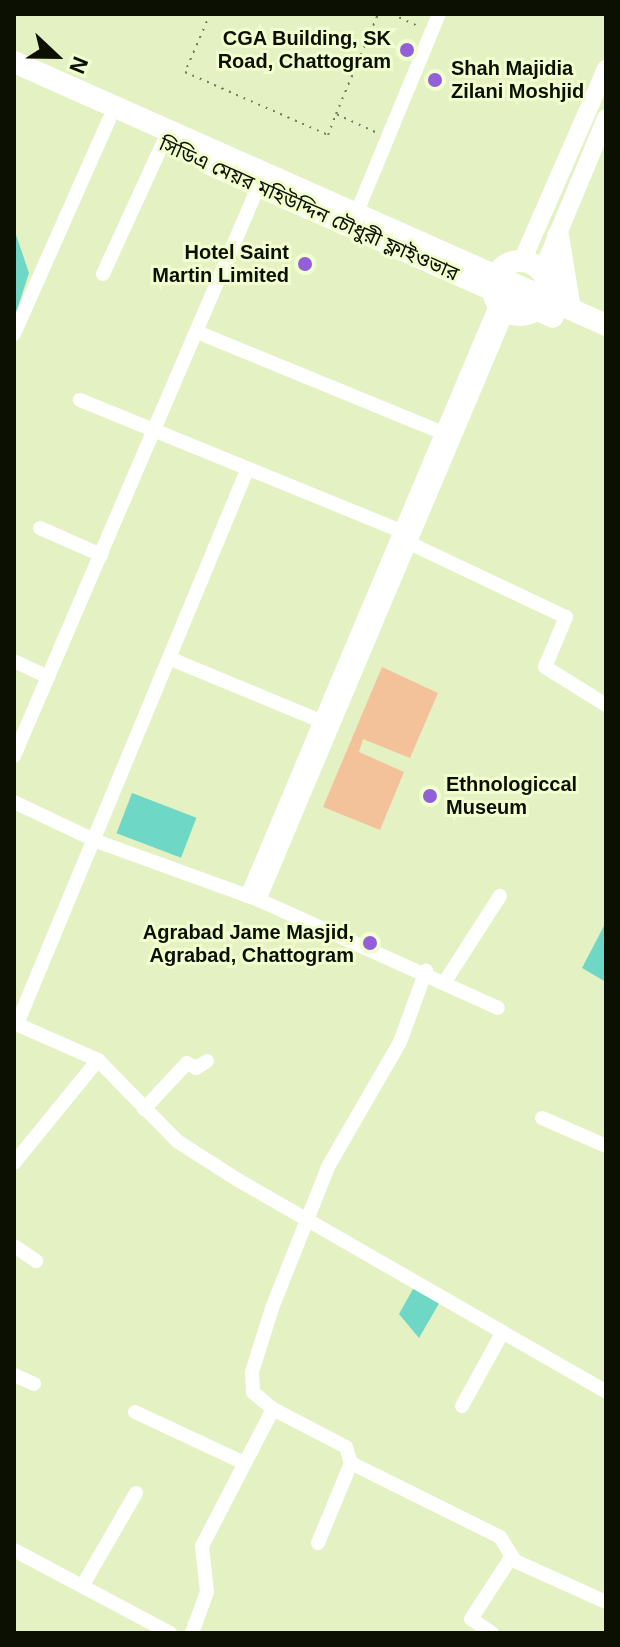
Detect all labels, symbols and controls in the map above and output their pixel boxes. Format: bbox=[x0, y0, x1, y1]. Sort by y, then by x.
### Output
north arrow bbox=[16, 16, 96, 96]
place label: CGA Building, SK Road, Chattogram bbox=[218, 26, 391, 73]
marker: CGA Building, SK Road, Chattogram bbox=[398, 41, 416, 59]
text: N bbox=[64, 53, 93, 77]
place label: Shah Majidia Zilani Moshjid bbox=[451, 56, 584, 103]
marker: Shah Majidia Zilani Moshjid bbox=[426, 71, 444, 89]
street label: সিডিএ মেয়র মহিউদ্দিন চৌধুরী ফ্লাইওভার bbox=[155, 132, 463, 286]
place label: Hotel Saint Martin Limited bbox=[152, 240, 289, 287]
marker: Hotel Saint Martin Limited bbox=[296, 255, 314, 273]
place label: Ethnologiccal Museum bbox=[446, 772, 577, 819]
marker: Ethnologiccal Museum bbox=[421, 787, 439, 805]
place label: Agrabad Jame Masjid, Agrabad, Chattogram bbox=[143, 920, 354, 967]
marker: Agrabad Jame Masjid, Agrabad, Chattogram bbox=[361, 934, 379, 952]

